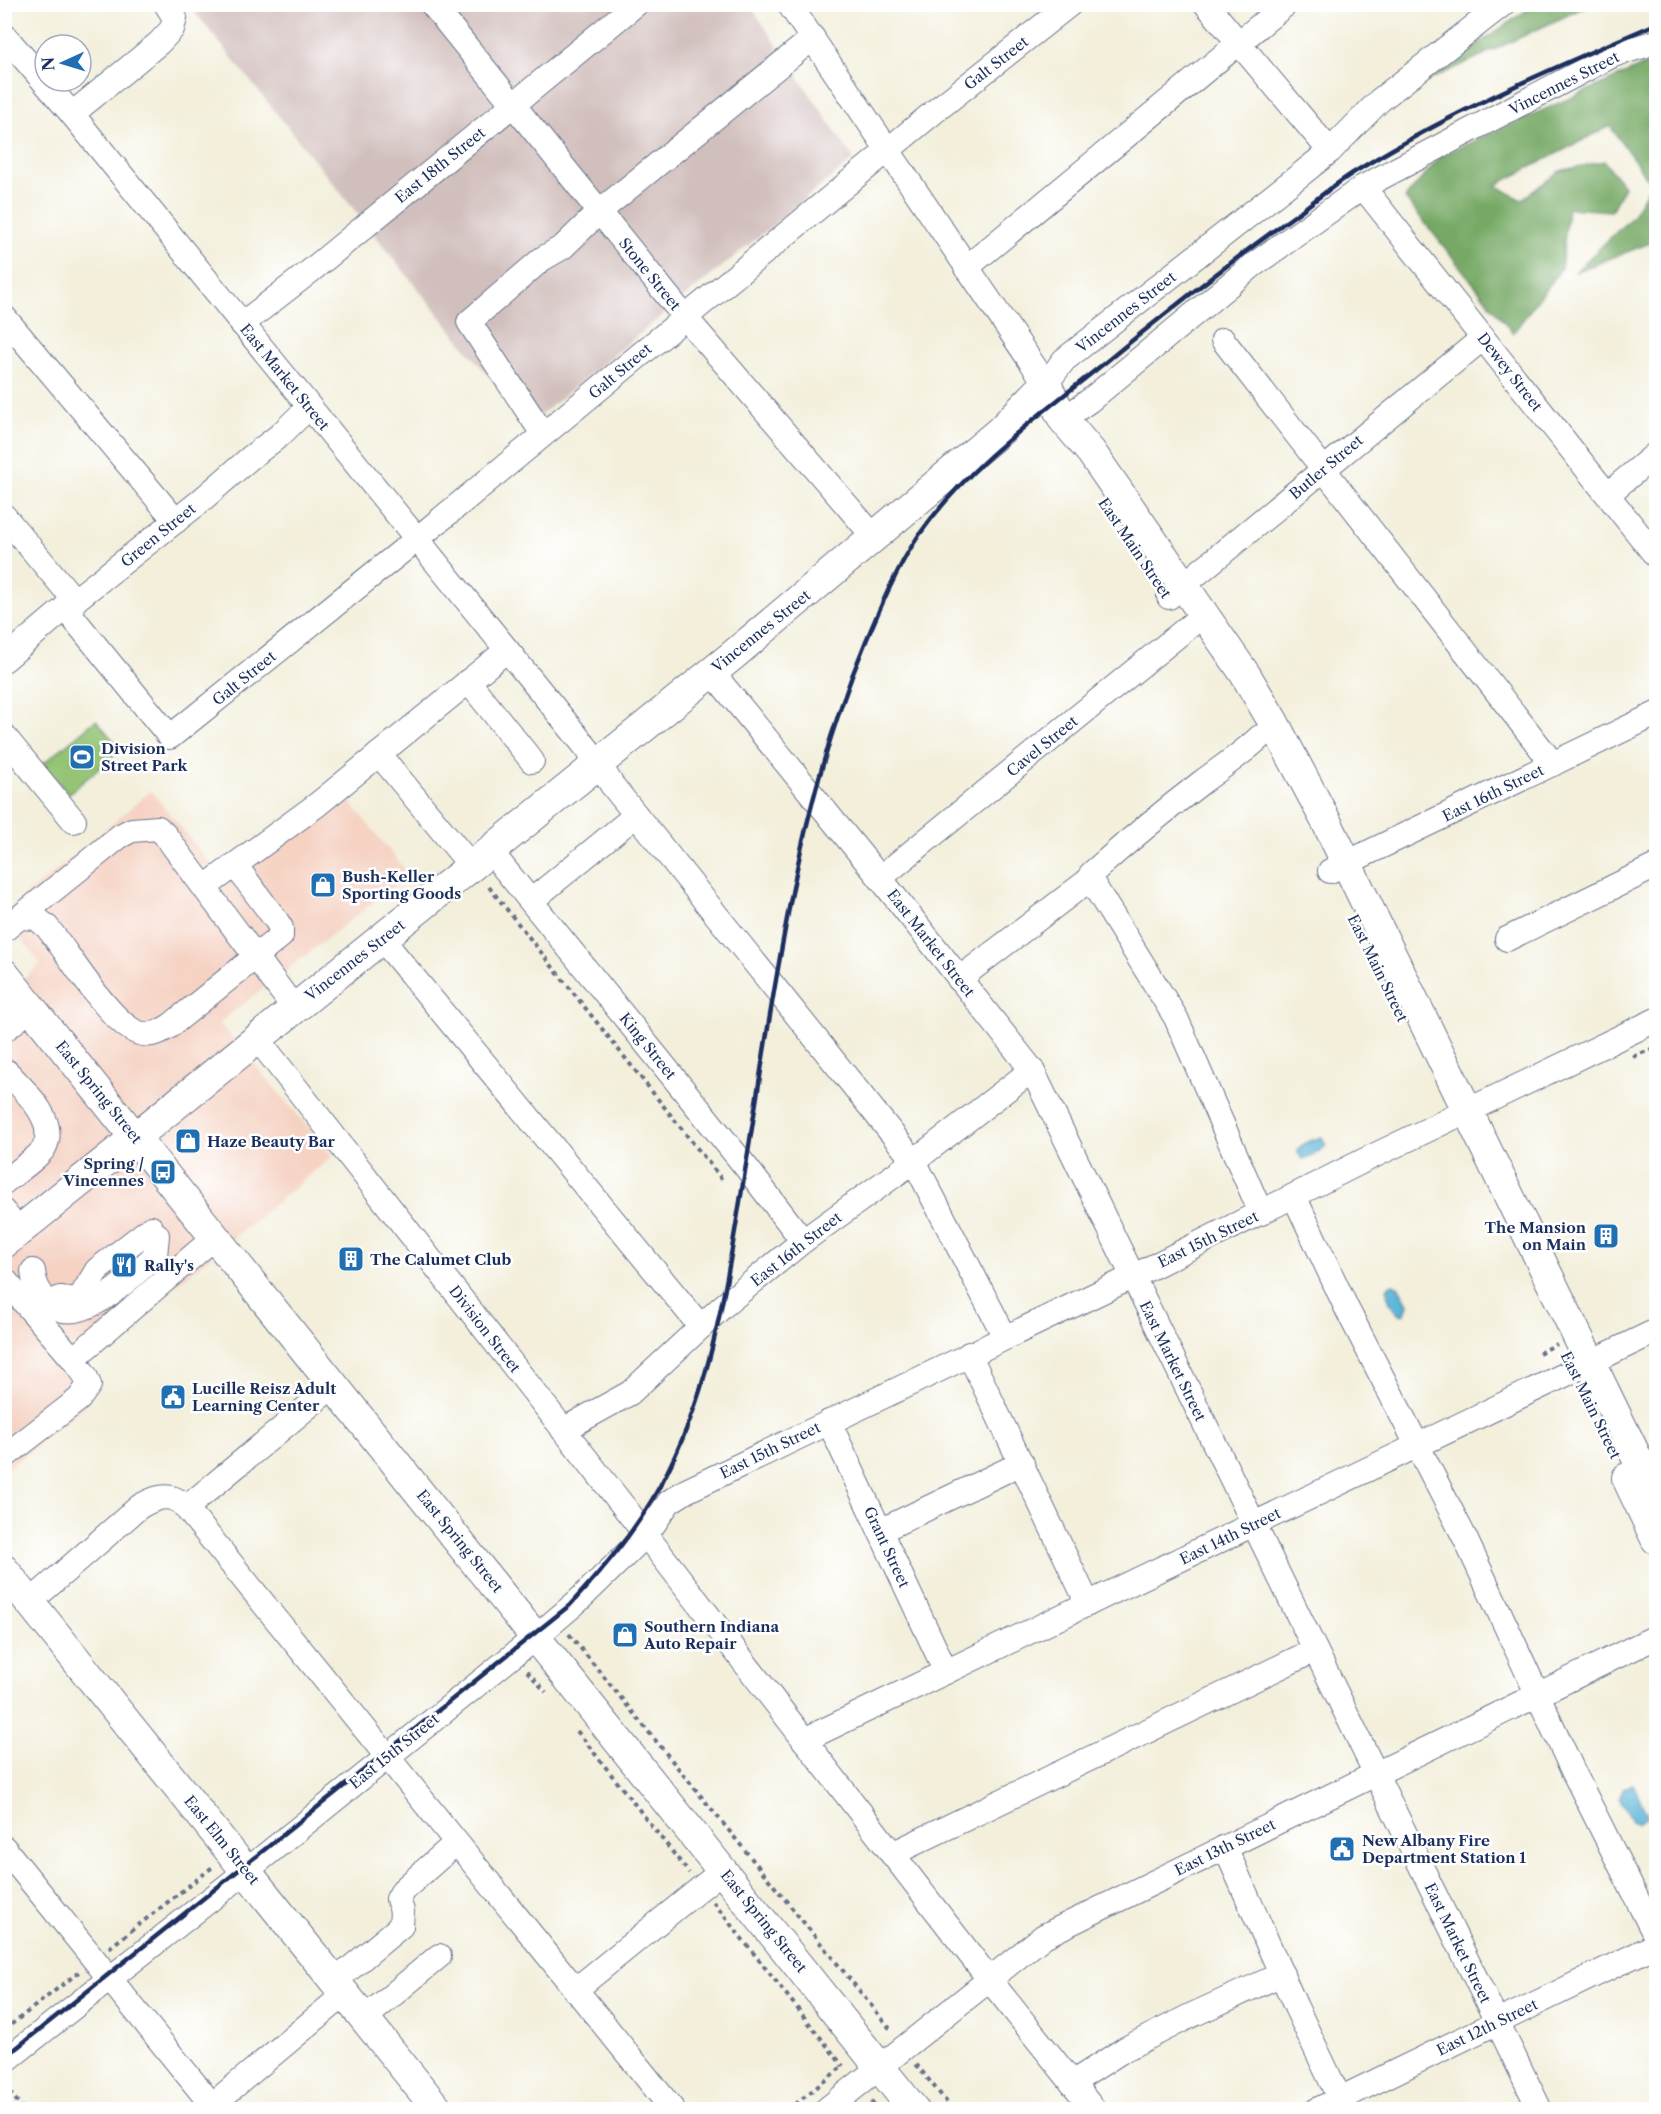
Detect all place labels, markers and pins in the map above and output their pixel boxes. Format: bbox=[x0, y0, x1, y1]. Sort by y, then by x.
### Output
place label: Division Street Park bbox=[101, 739, 188, 775]
sports icon: Division Street Park bbox=[67, 742, 97, 772]
place label: Bush-Keller Sporting Goods bbox=[342, 867, 461, 903]
shop icon: Bush-Keller Sporting Goods bbox=[308, 870, 338, 900]
shop icon: Haze Beauty Bar bbox=[173, 1126, 203, 1156]
place label: Haze Beauty Bar bbox=[207, 1132, 336, 1151]
place label: Spring / Vincennes bbox=[62, 1154, 144, 1190]
bus stop icon: Spring / Vincennes bbox=[148, 1157, 178, 1187]
place label: The Mansion on Main bbox=[1485, 1218, 1587, 1254]
building icon: The Mansion on Main bbox=[1591, 1221, 1621, 1251]
building icon: The Calumet Club bbox=[336, 1244, 366, 1274]
restaurant icon: Rally's bbox=[109, 1250, 139, 1280]
place label: The Calumet Club bbox=[370, 1250, 512, 1269]
place label: Rally's bbox=[144, 1256, 194, 1275]
place label: Lucille Reisz Adult Learning Center bbox=[192, 1379, 336, 1415]
public building icon: Lucille Reisz Adult Learning Center bbox=[158, 1382, 188, 1412]
place label: Southern Indiana Auto Repair bbox=[643, 1617, 780, 1653]
shop icon: Southern Indiana Auto Repair bbox=[610, 1620, 640, 1650]
place label: New Albany Fire Department Station 1 bbox=[1362, 1831, 1526, 1867]
public building icon: New Albany Fire Department Station 1 bbox=[1327, 1834, 1357, 1864]

